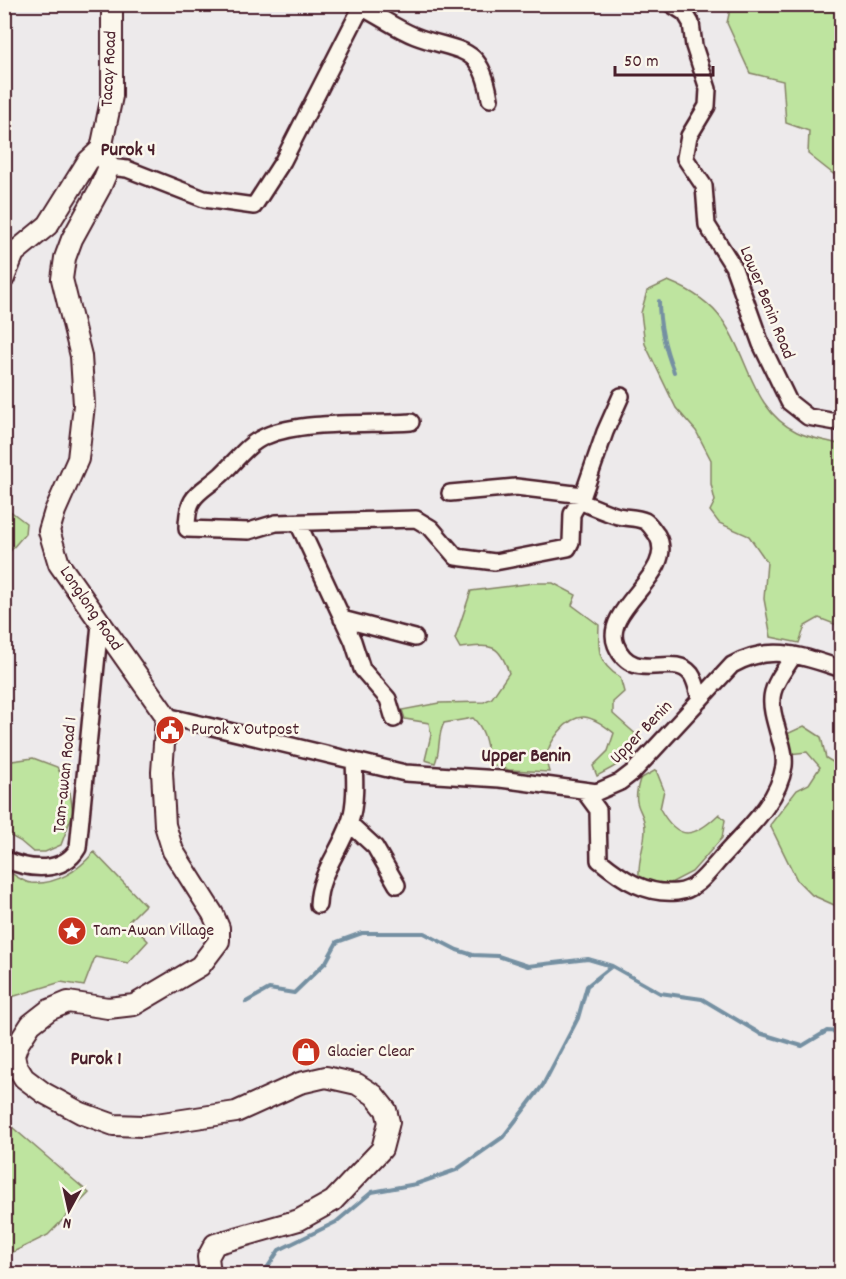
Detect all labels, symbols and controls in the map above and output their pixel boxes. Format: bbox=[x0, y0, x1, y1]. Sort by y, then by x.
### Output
street label: Tacay Road bbox=[96, 30, 124, 108]
scale bar bbox=[615, 39, 712, 77]
text: 50 m bbox=[624, 50, 659, 75]
district label: Purok 4 bbox=[100, 137, 156, 165]
street label: Lower Benin Road bbox=[732, 243, 800, 363]
street label: Longlong Road bbox=[52, 561, 128, 657]
street label: Upper Benin bbox=[605, 695, 679, 771]
public building icon: Purok x Outpost bbox=[154, 714, 186, 746]
street label: Tam-awan Road 1 bbox=[47, 716, 85, 834]
place label: Purok x Outpost bbox=[191, 718, 300, 743]
district label: Upper Benin bbox=[481, 743, 571, 771]
place icon: Tam-Awan Village bbox=[56, 915, 88, 947]
place label: Tam-Awan Village bbox=[93, 919, 214, 944]
shop icon: Glacier Clear bbox=[290, 1036, 322, 1068]
place label: Glacier Clear bbox=[327, 1040, 415, 1065]
district label: Purok 1 bbox=[70, 1046, 122, 1074]
north arrow bbox=[39, 1180, 99, 1240]
text: N bbox=[62, 1210, 73, 1234]

